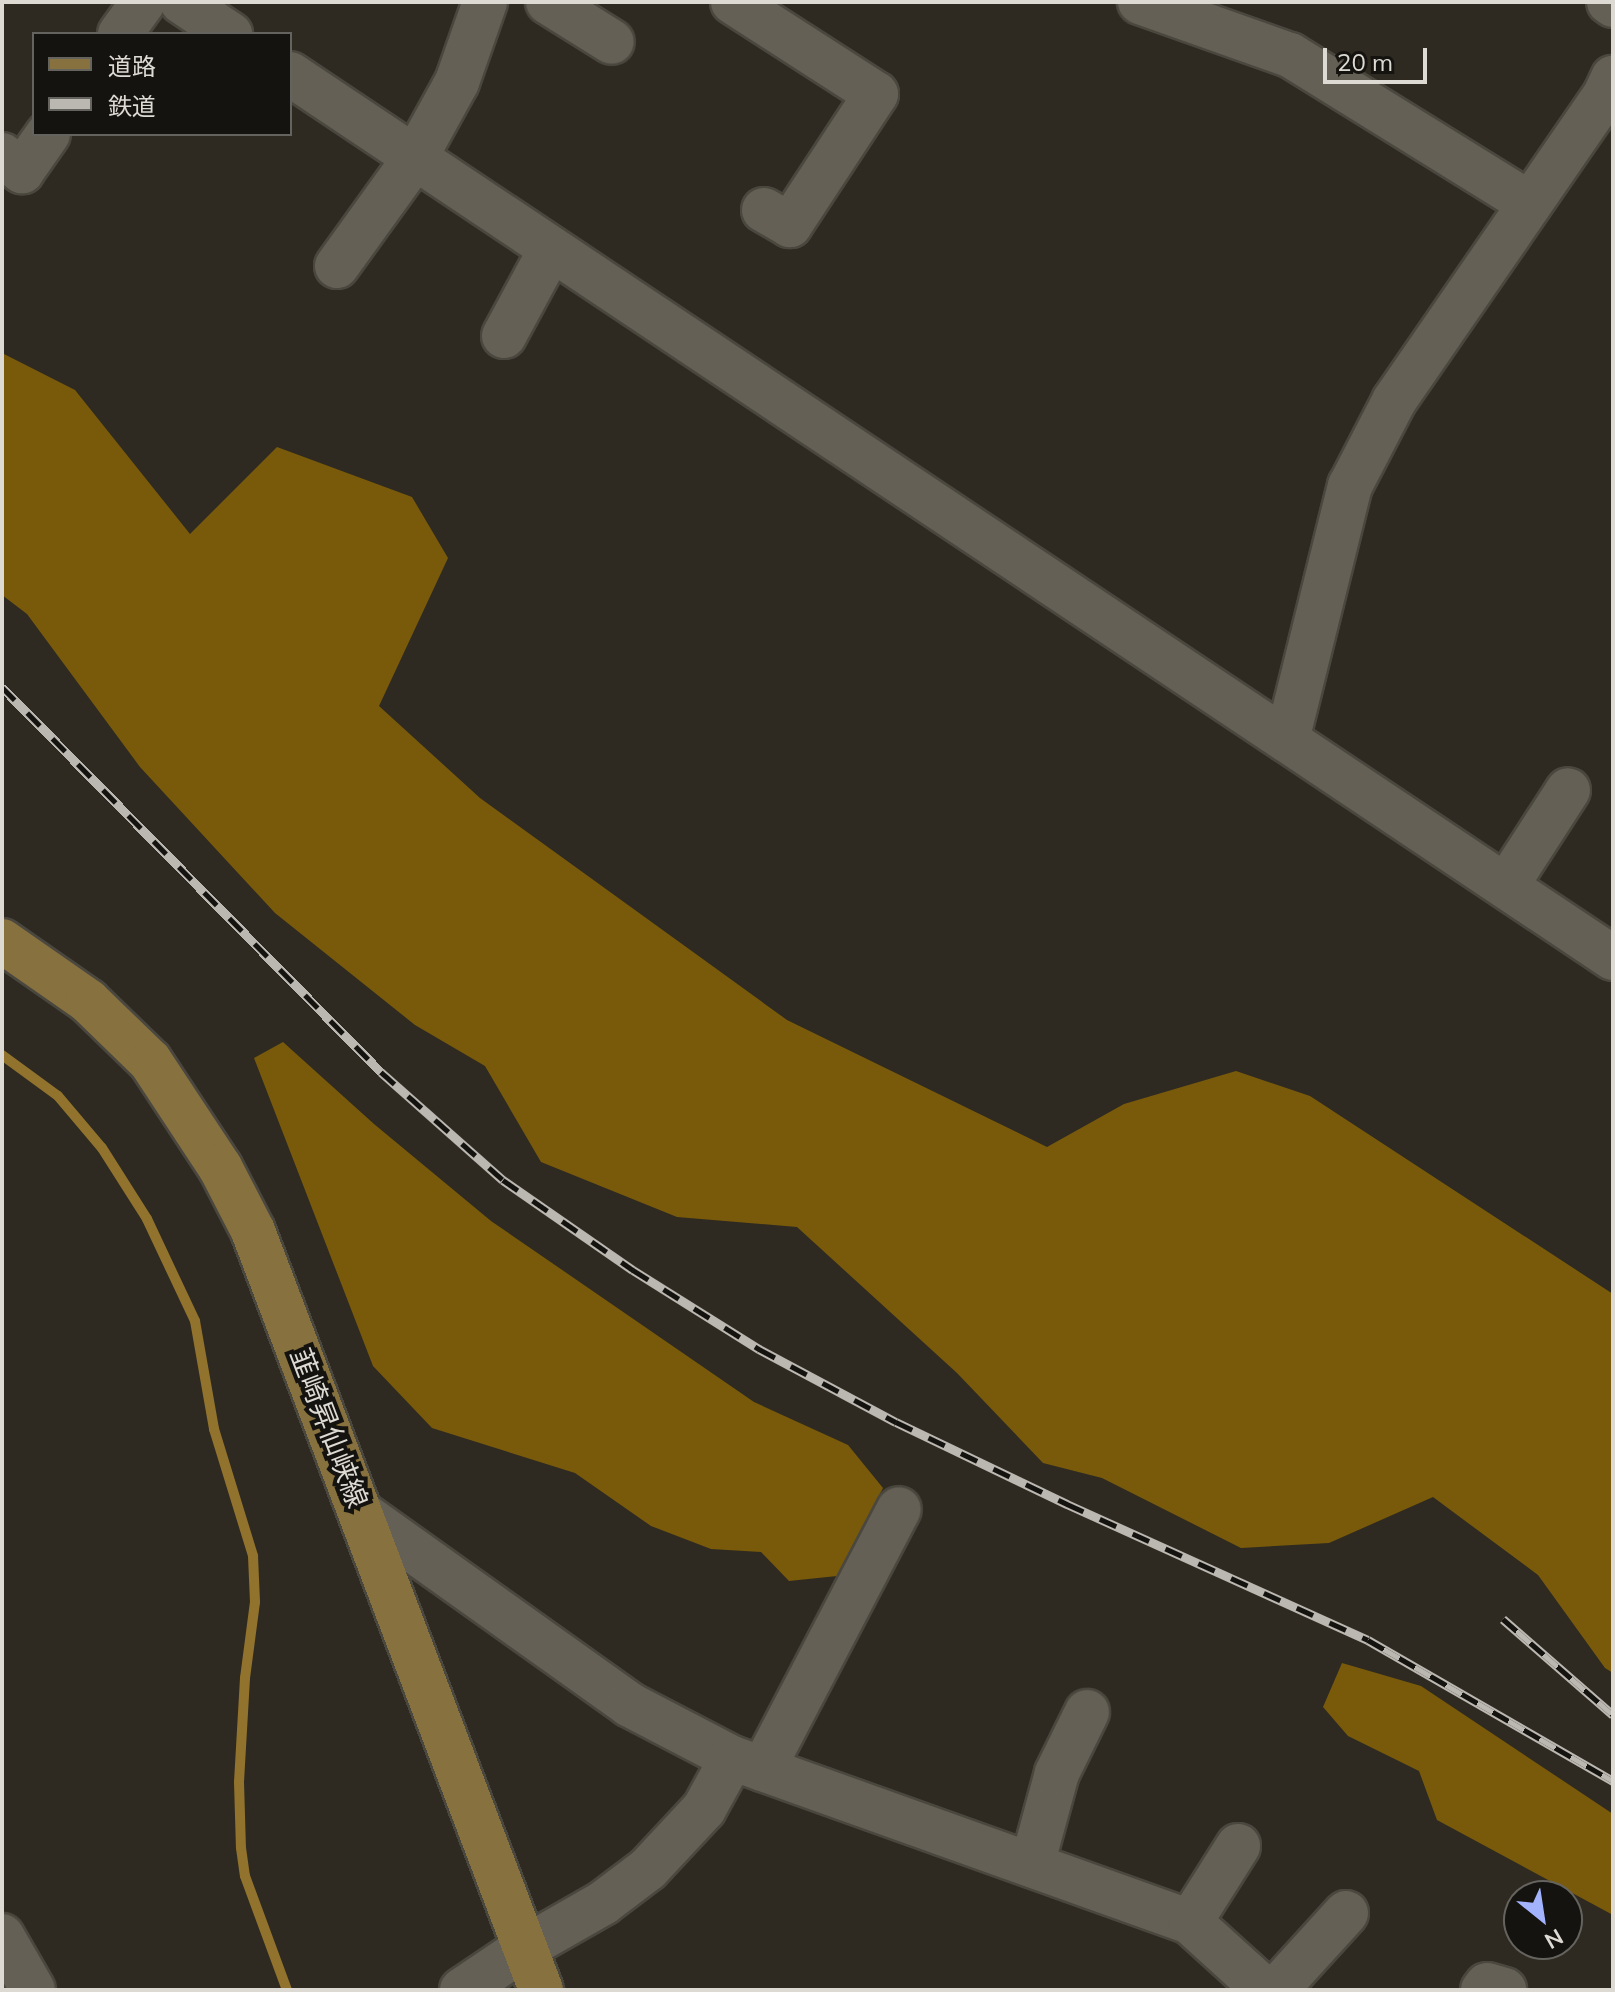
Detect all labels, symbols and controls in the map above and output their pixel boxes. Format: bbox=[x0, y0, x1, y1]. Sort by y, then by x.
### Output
legend bbox=[32, 32, 292, 136]
scale bar bbox=[1327, 32, 1431, 82]
text: 20 m bbox=[1337, 47, 1393, 77]
text: 道路 bbox=[108, 51, 156, 81]
text: 鉄道 bbox=[108, 91, 156, 121]
street label: 韮崎昇仙峡線 bbox=[283, 1344, 375, 1512]
north arrow bbox=[1503, 1880, 1583, 1960]
text: N bbox=[1540, 1923, 1568, 1955]

